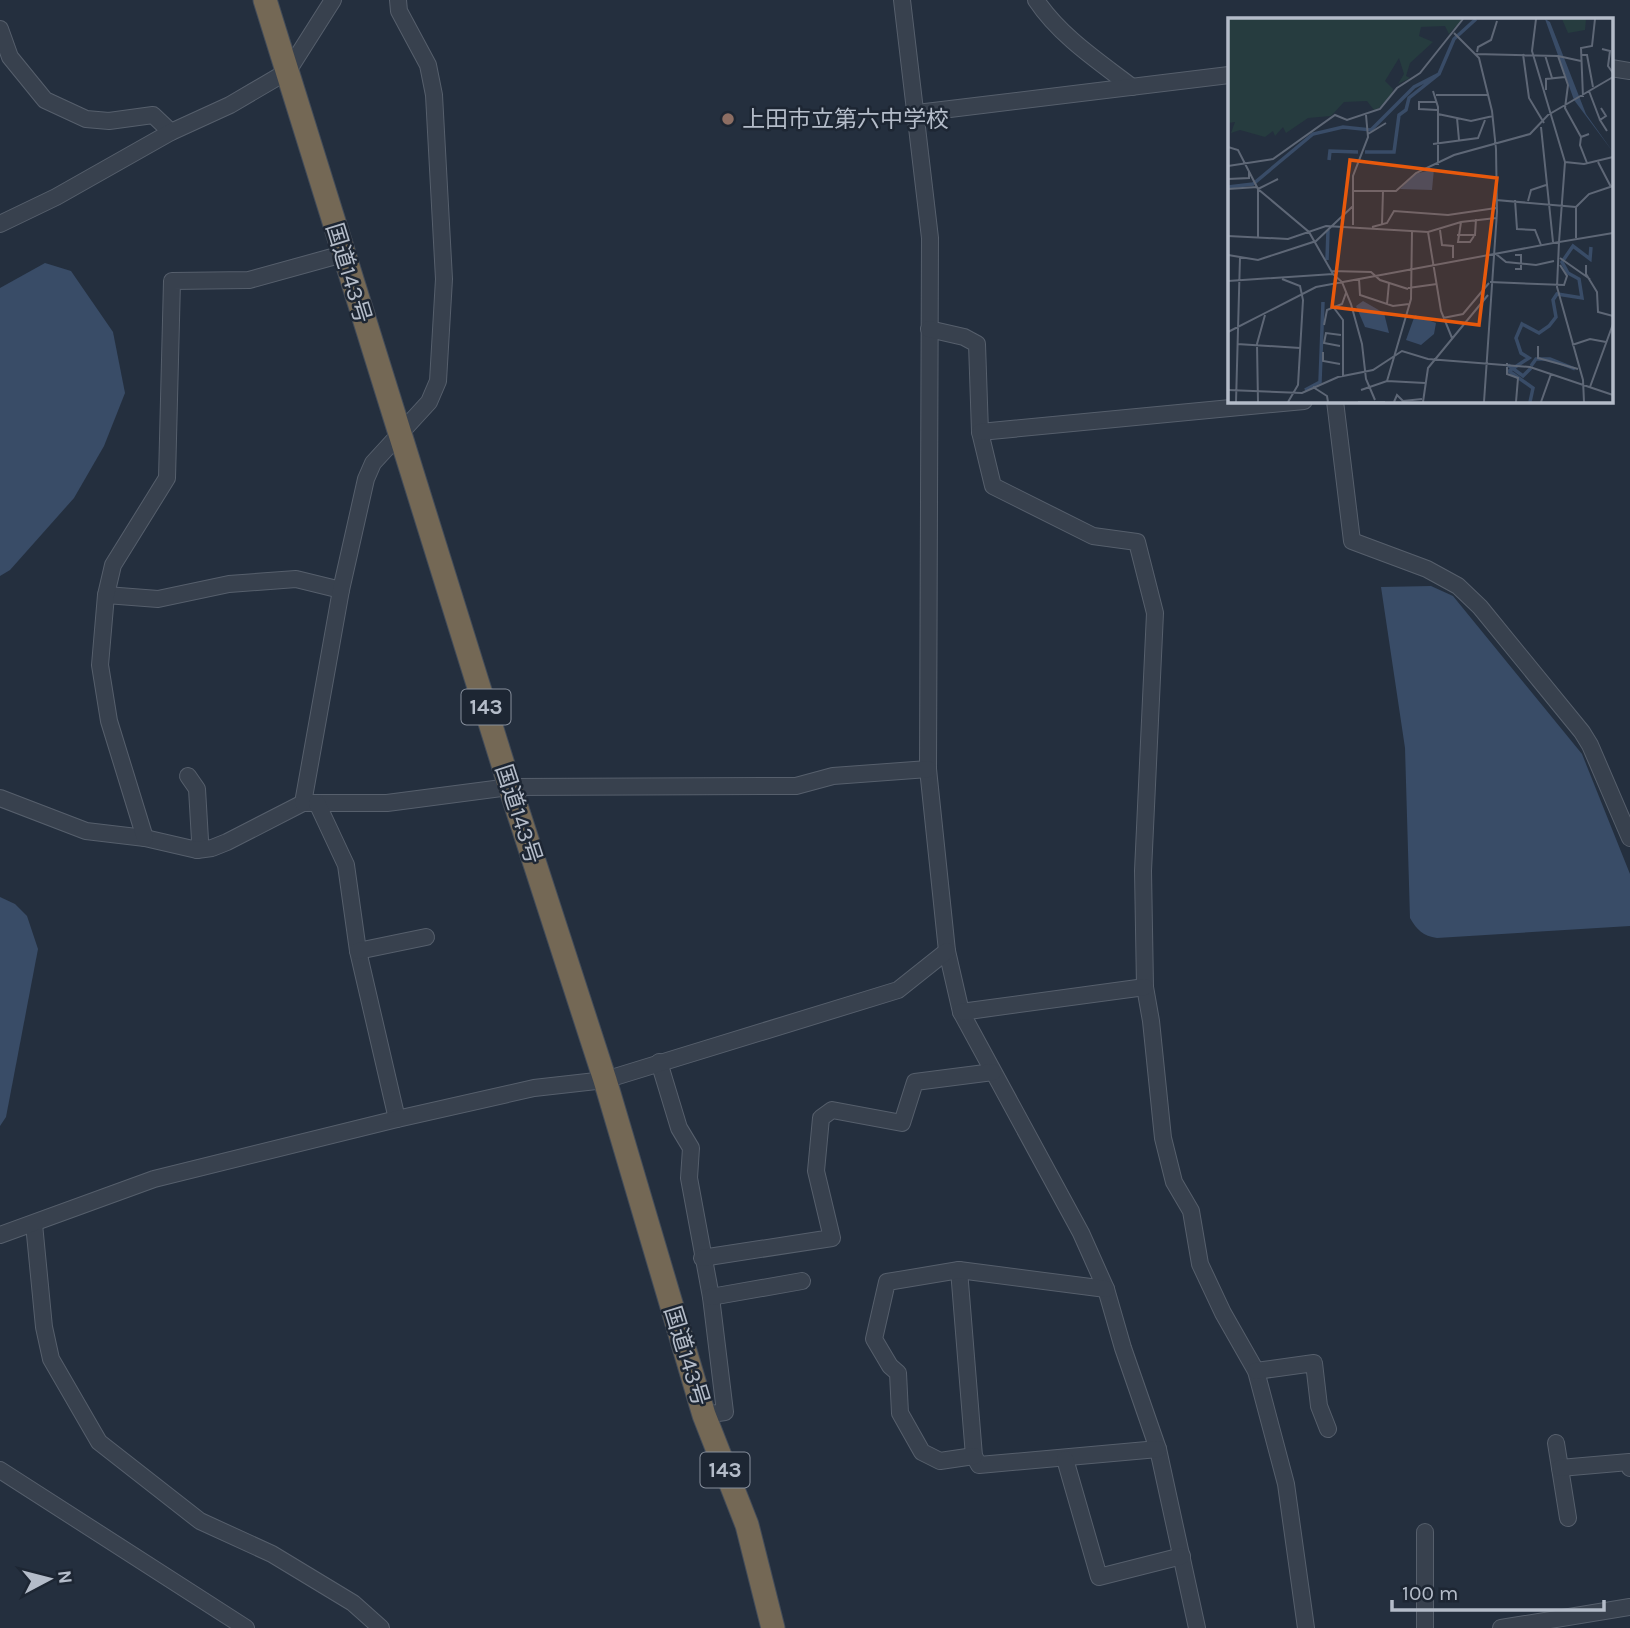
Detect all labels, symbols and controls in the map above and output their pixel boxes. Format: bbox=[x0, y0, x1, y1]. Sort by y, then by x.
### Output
inset map bbox=[1228, 18, 1612, 402]
place label: 上田市立第六中学校 bbox=[742, 106, 949, 133]
marker: 上田市立第六中学校 bbox=[720, 111, 736, 127]
street label: 国道143号 bbox=[321, 220, 376, 326]
road number: 143 bbox=[462, 690, 510, 724]
street label: 国道143号 bbox=[490, 761, 547, 867]
street label: 国道143号 bbox=[659, 1303, 714, 1409]
road number: 143 bbox=[700, 1452, 750, 1488]
north arrow bbox=[14, 1544, 84, 1614]
scale bar bbox=[1392, 1568, 1604, 1612]
text: N bbox=[53, 1569, 77, 1585]
text: 100 m bbox=[1402, 1581, 1459, 1605]

